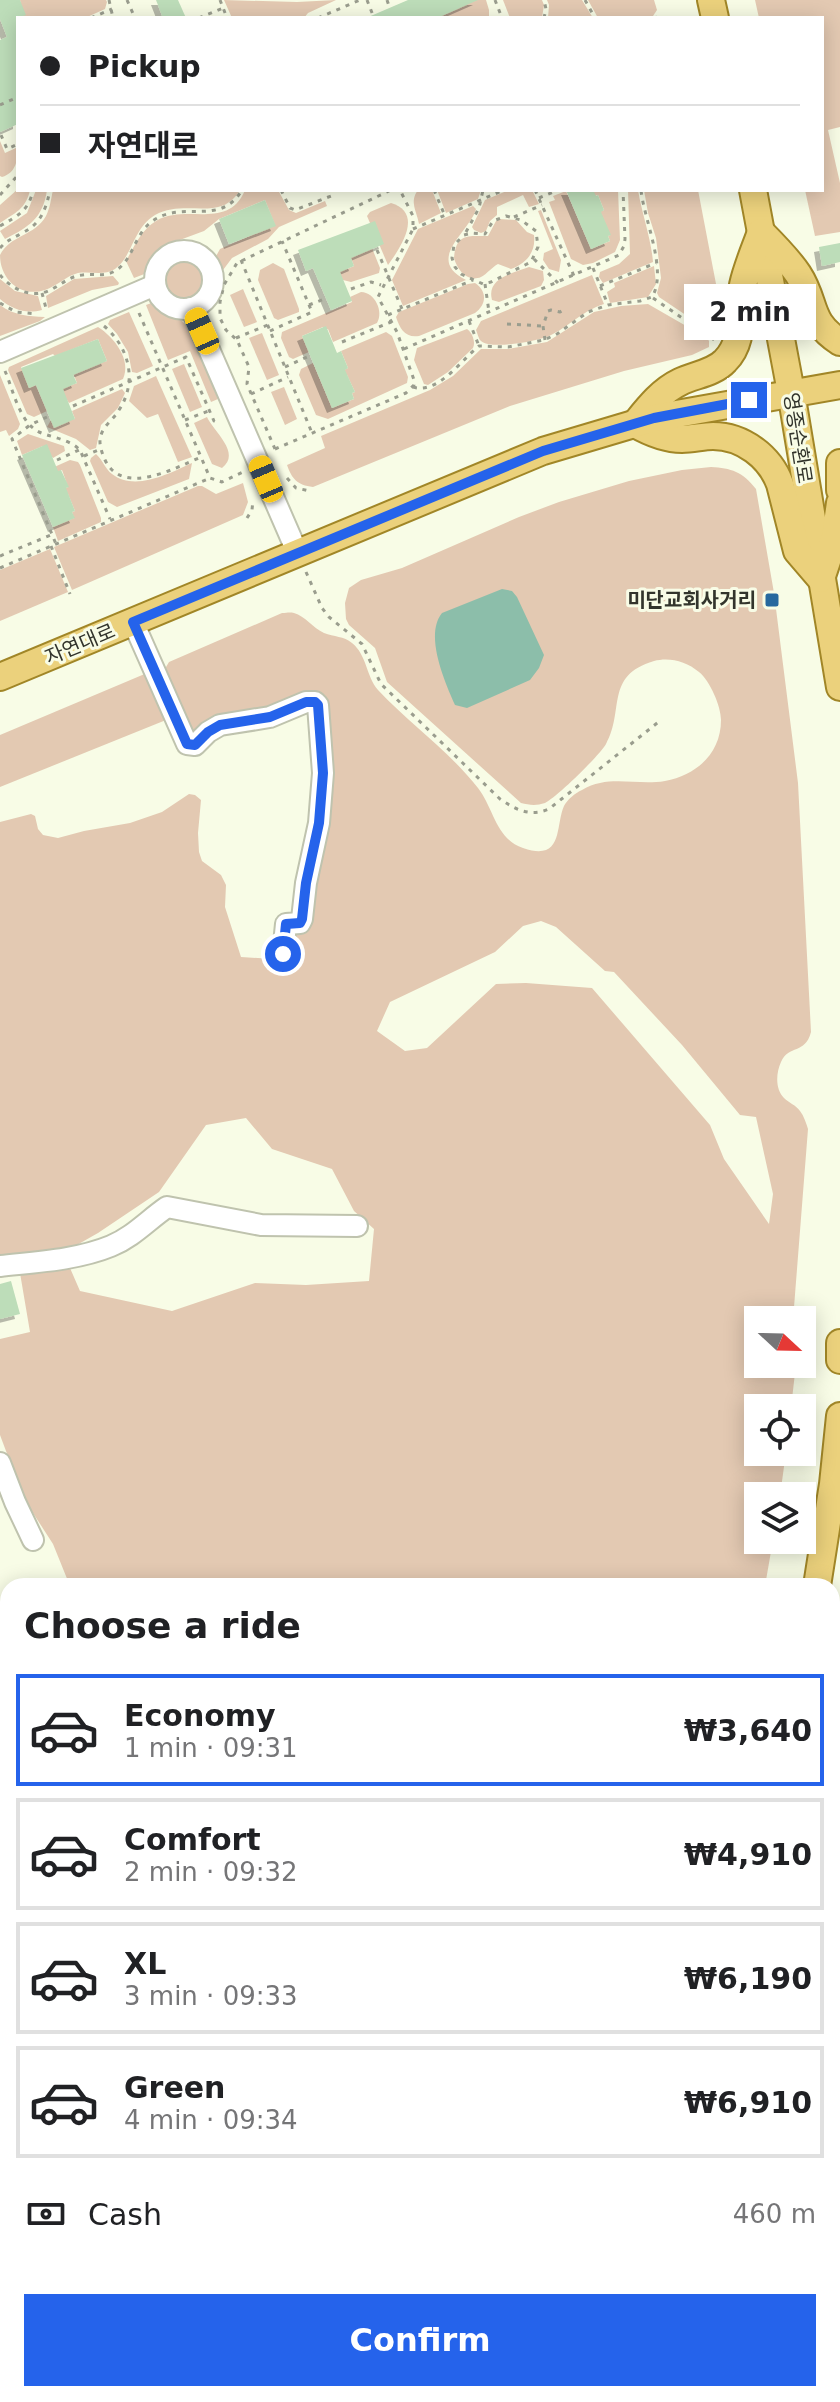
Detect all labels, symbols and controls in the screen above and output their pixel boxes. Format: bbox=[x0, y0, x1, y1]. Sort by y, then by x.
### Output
text: Pickup bbox=[88, 49, 201, 84]
text: 자연대로 bbox=[88, 128, 198, 163]
callout: 2 min bbox=[683, 284, 815, 340]
text: 2 min bbox=[709, 297, 791, 327]
car bbox=[181, 304, 223, 358]
route end bbox=[731, 382, 767, 418]
street label: 영종순환로 bbox=[779, 391, 817, 485]
car bbox=[246, 452, 286, 506]
place label: 미단교회사거리 bbox=[627, 588, 756, 612]
marker: 미단교회사거리 bbox=[763, 591, 781, 609]
street label: 자연대로 bbox=[41, 619, 119, 669]
route start bbox=[265, 936, 301, 972]
north arrow bbox=[744, 1306, 816, 1378]
map controls bbox=[744, 1306, 816, 1554]
button: locate bbox=[744, 1394, 816, 1466]
button: layers bbox=[744, 1482, 816, 1554]
text: Choose a ride bbox=[24, 1605, 301, 1646]
icon: car bbox=[28, 1694, 100, 1766]
text: Economy bbox=[124, 1698, 276, 1733]
text: ₩3,640 bbox=[684, 1713, 812, 1748]
text: 1 min · 09:31 bbox=[124, 1733, 298, 1763]
icon: car bbox=[28, 1818, 100, 1890]
text: Comfort bbox=[124, 1822, 261, 1857]
text: ₩4,910 bbox=[684, 1837, 812, 1872]
text: 2 min · 09:32 bbox=[124, 1857, 298, 1887]
icon: car bbox=[28, 1942, 100, 2014]
text: XL bbox=[124, 1946, 166, 1981]
text: ₩6,190 bbox=[684, 1961, 812, 1996]
text: 3 min · 09:33 bbox=[124, 1981, 298, 2011]
icon: car bbox=[28, 2066, 100, 2138]
text: Green bbox=[124, 2070, 225, 2105]
text: ₩6,910 bbox=[684, 2085, 812, 2120]
text: 4 min · 09:34 bbox=[124, 2105, 298, 2135]
icon: cash bbox=[24, 2192, 68, 2236]
text: Cash bbox=[88, 2197, 162, 2232]
text: 460 m bbox=[733, 2199, 816, 2229]
button: Confirm bbox=[24, 2294, 816, 2386]

